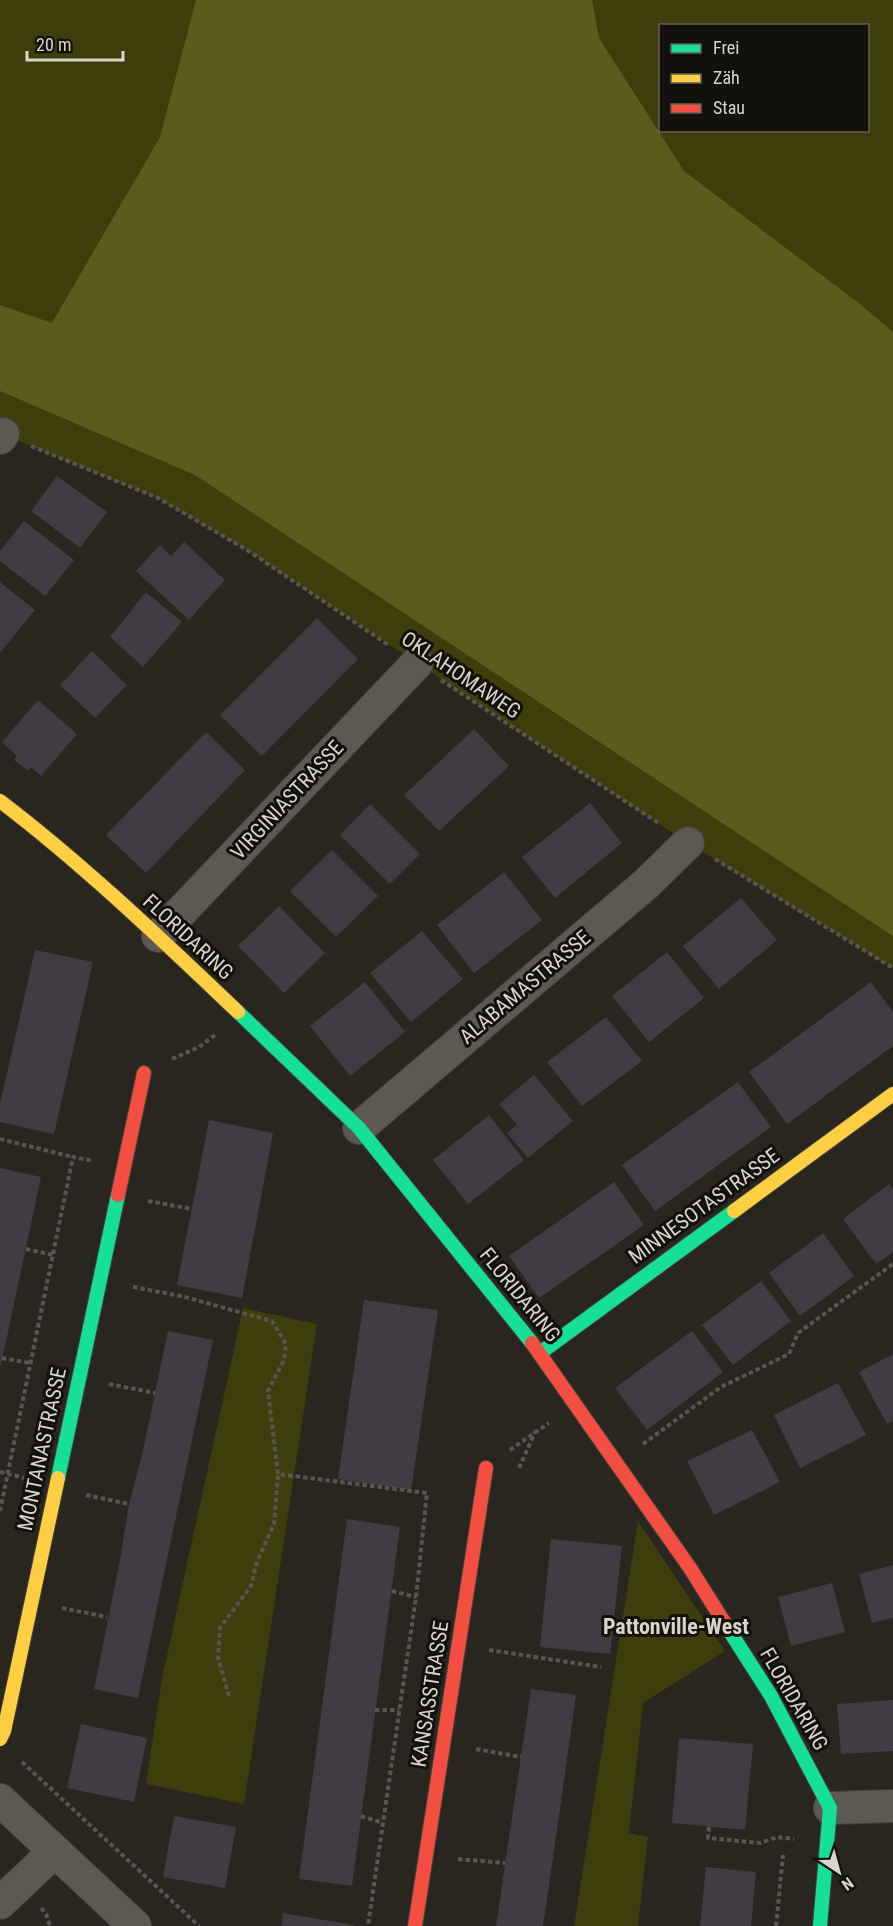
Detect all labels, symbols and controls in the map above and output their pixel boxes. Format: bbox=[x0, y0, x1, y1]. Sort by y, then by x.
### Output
scale bar bbox=[27, 24, 123, 62]
legend bbox=[659, 24, 869, 132]
text: 20 m bbox=[36, 34, 71, 55]
text: Frei bbox=[713, 37, 739, 58]
text: Zäh bbox=[713, 67, 740, 88]
text: Stau bbox=[713, 97, 745, 118]
street label: OKLAHOMAWEG bbox=[397, 626, 525, 724]
street label: VIRGINIASTRASSE bbox=[226, 736, 348, 864]
street label: FLORIDARING bbox=[138, 889, 238, 985]
street label: ALABAMASTRASSE bbox=[455, 925, 595, 1049]
street label: MINNESOTASTRASSE bbox=[624, 1143, 784, 1269]
street label: FLORIDARING bbox=[475, 1243, 565, 1347]
street label: MONTANASTRASSE bbox=[13, 1365, 71, 1533]
district label: Pattonville-West bbox=[603, 1614, 749, 1639]
street label: KANSASSTRASSE bbox=[407, 1619, 453, 1769]
street label: FLORIDARING bbox=[755, 1644, 833, 1754]
north arrow bbox=[809, 1842, 869, 1902]
text: N bbox=[838, 1873, 857, 1894]

